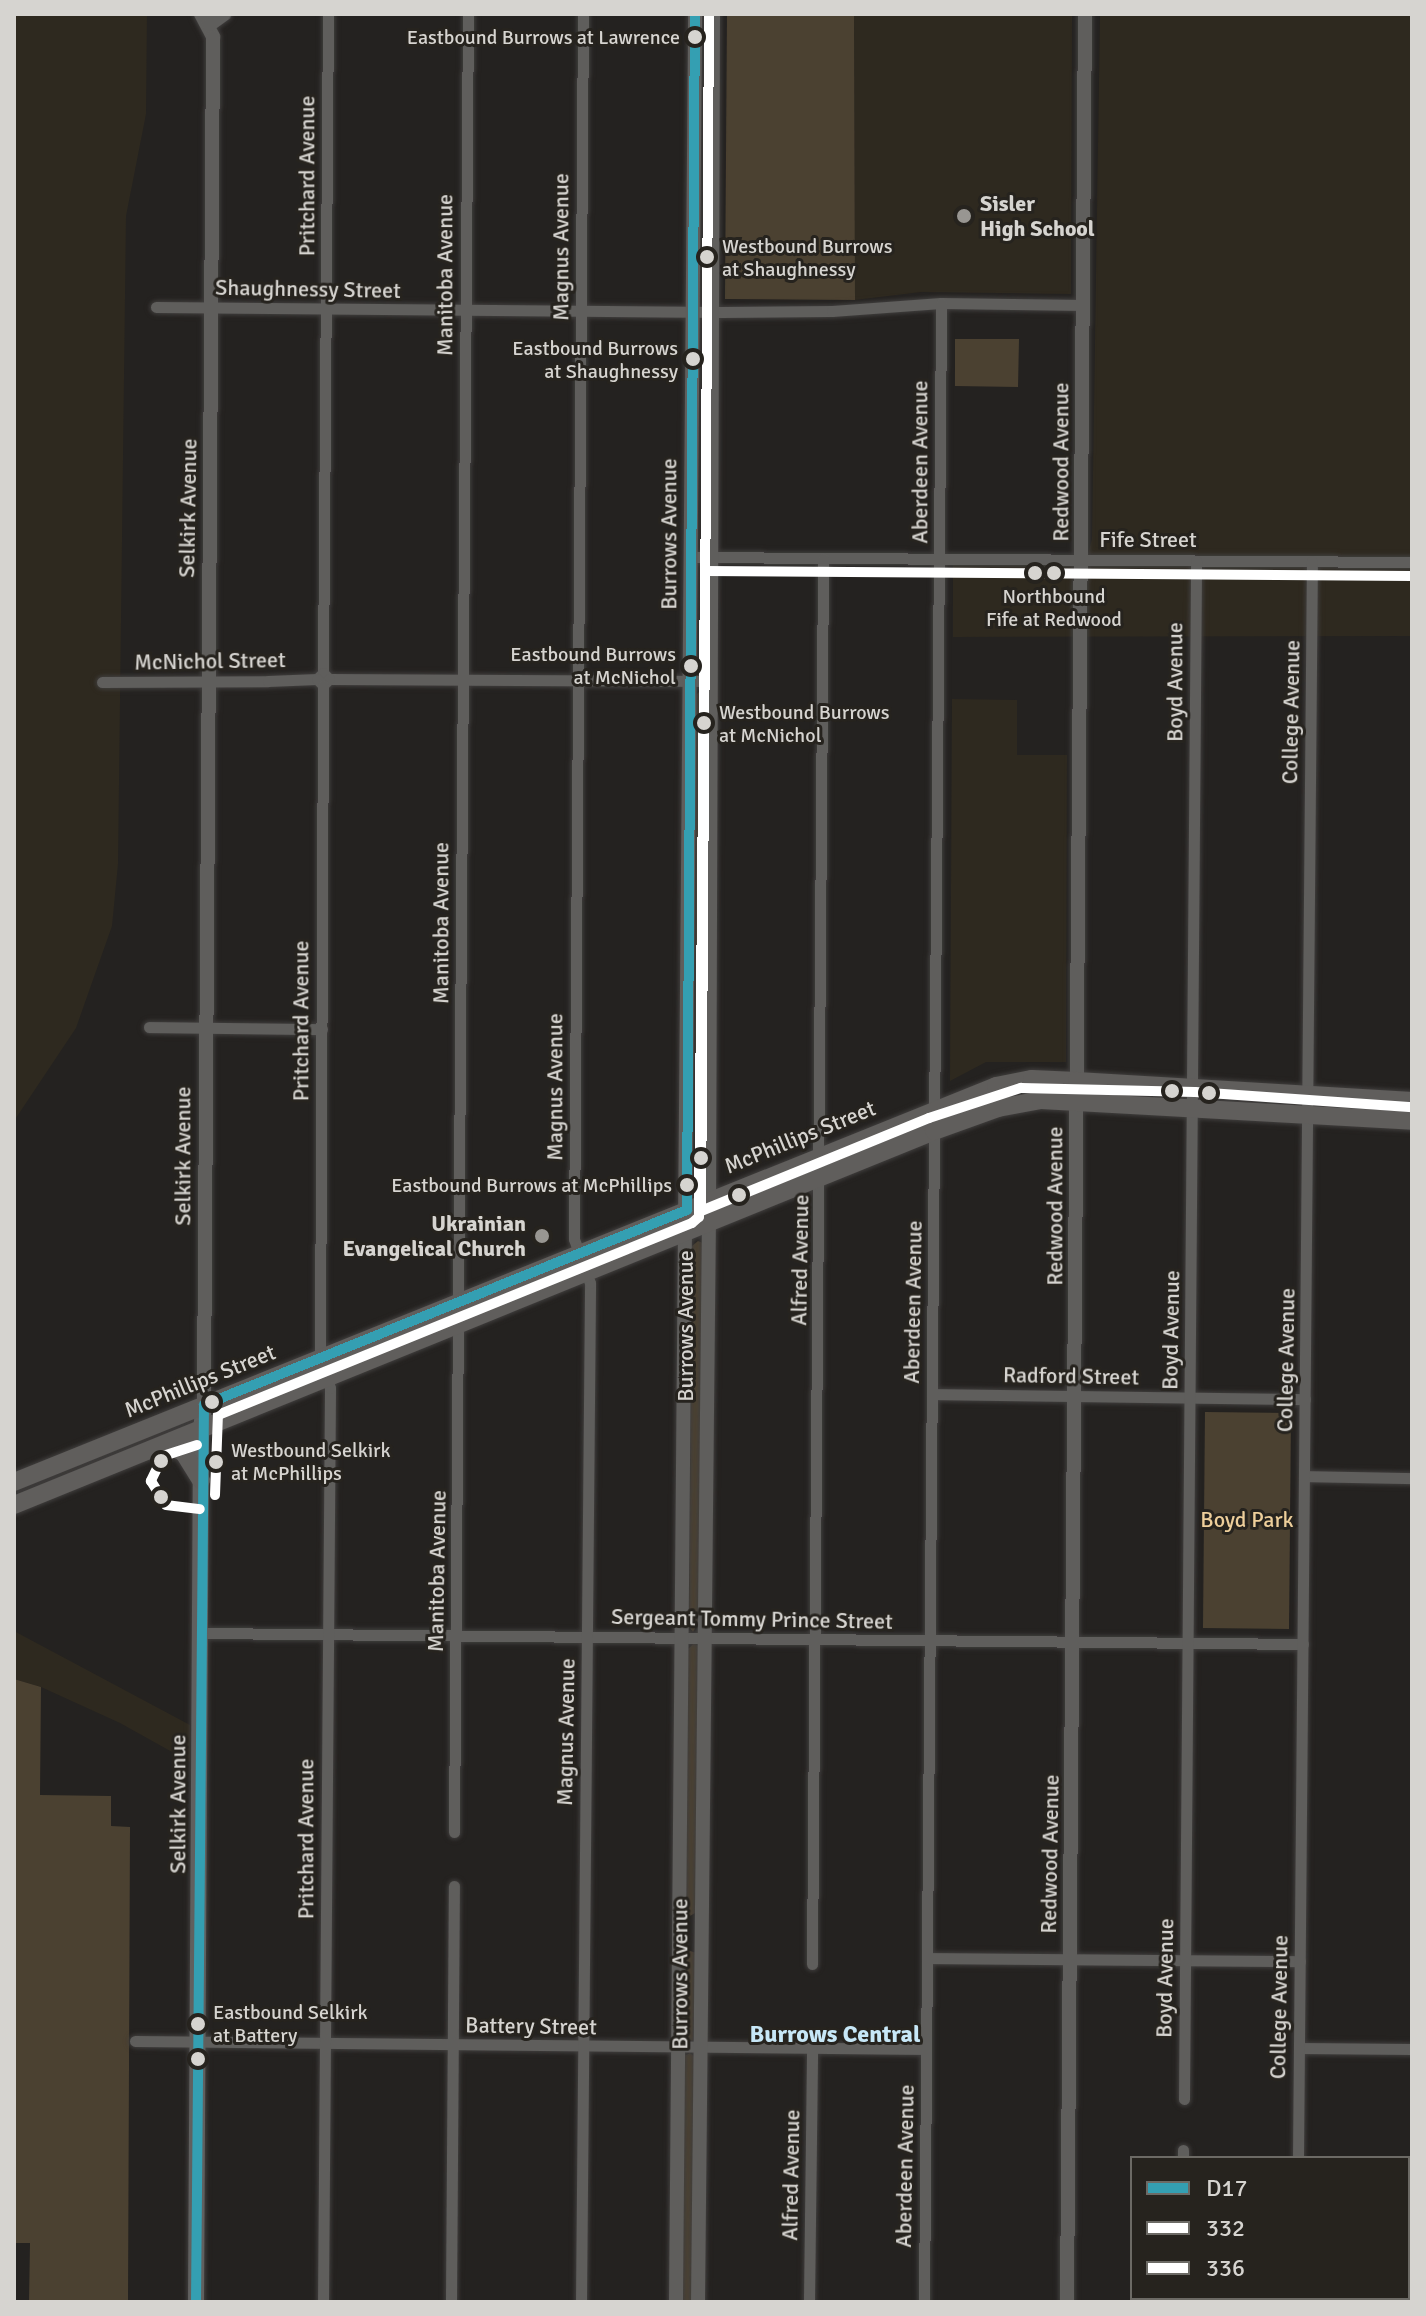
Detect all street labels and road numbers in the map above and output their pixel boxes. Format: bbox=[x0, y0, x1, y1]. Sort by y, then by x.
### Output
street label: Pritchard Avenue bbox=[294, 96, 320, 256]
street label: Magnus Avenue bbox=[548, 173, 574, 321]
street label: Manitoba Avenue bbox=[432, 194, 458, 356]
street label: Shaughnessy Street bbox=[215, 274, 401, 304]
street label: Aberdeen Avenue bbox=[907, 380, 933, 544]
street label: Redwood Avenue bbox=[1048, 382, 1074, 542]
street label: Selkirk Avenue bbox=[174, 438, 202, 578]
street label: Burrows Avenue bbox=[656, 458, 682, 610]
street label: Fife Street bbox=[1099, 527, 1197, 553]
street label: Boyd Avenue bbox=[1162, 622, 1188, 742]
street label: College Avenue bbox=[1277, 640, 1305, 784]
street label: McNichol Street bbox=[134, 646, 286, 676]
street label: Manitoba Avenue bbox=[428, 842, 454, 1004]
street label: Pritchard Avenue bbox=[288, 941, 314, 1101]
street label: Magnus Avenue bbox=[542, 1013, 568, 1161]
street label: Selkirk Avenue bbox=[170, 1086, 196, 1226]
street label: McPhillips Street bbox=[721, 1095, 879, 1179]
street label: Redwood Avenue bbox=[1042, 1126, 1068, 1286]
street label: Alfred Avenue bbox=[786, 1194, 814, 1326]
street label: Aberdeen Avenue bbox=[898, 1220, 928, 1384]
street label: Burrows Avenue bbox=[673, 1250, 699, 1402]
street label: Boyd Avenue bbox=[1157, 1270, 1185, 1390]
street label: College Avenue bbox=[1272, 1288, 1300, 1432]
street label: McPhillips Street bbox=[121, 1339, 279, 1423]
street label: Radford Street bbox=[1003, 1362, 1139, 1390]
street label: Manitoba Avenue bbox=[422, 1490, 452, 1652]
street label: Sergeant Tommy Prince Street bbox=[611, 1603, 893, 1635]
street label: Magnus Avenue bbox=[552, 1658, 580, 1806]
street label: Selkirk Avenue bbox=[165, 1734, 191, 1874]
street label: Pritchard Avenue bbox=[293, 1759, 319, 1919]
street label: Redwood Avenue bbox=[1035, 1774, 1065, 1934]
street label: Burrows Avenue bbox=[667, 1898, 693, 2050]
street label: Boyd Avenue bbox=[1151, 1918, 1179, 2038]
street label: College Avenue bbox=[1265, 1935, 1293, 2079]
street label: Battery Street bbox=[465, 2012, 597, 2040]
street label: Aberdeen Avenue bbox=[890, 2084, 920, 2248]
street label: Alfred Avenue bbox=[777, 2109, 805, 2241]

